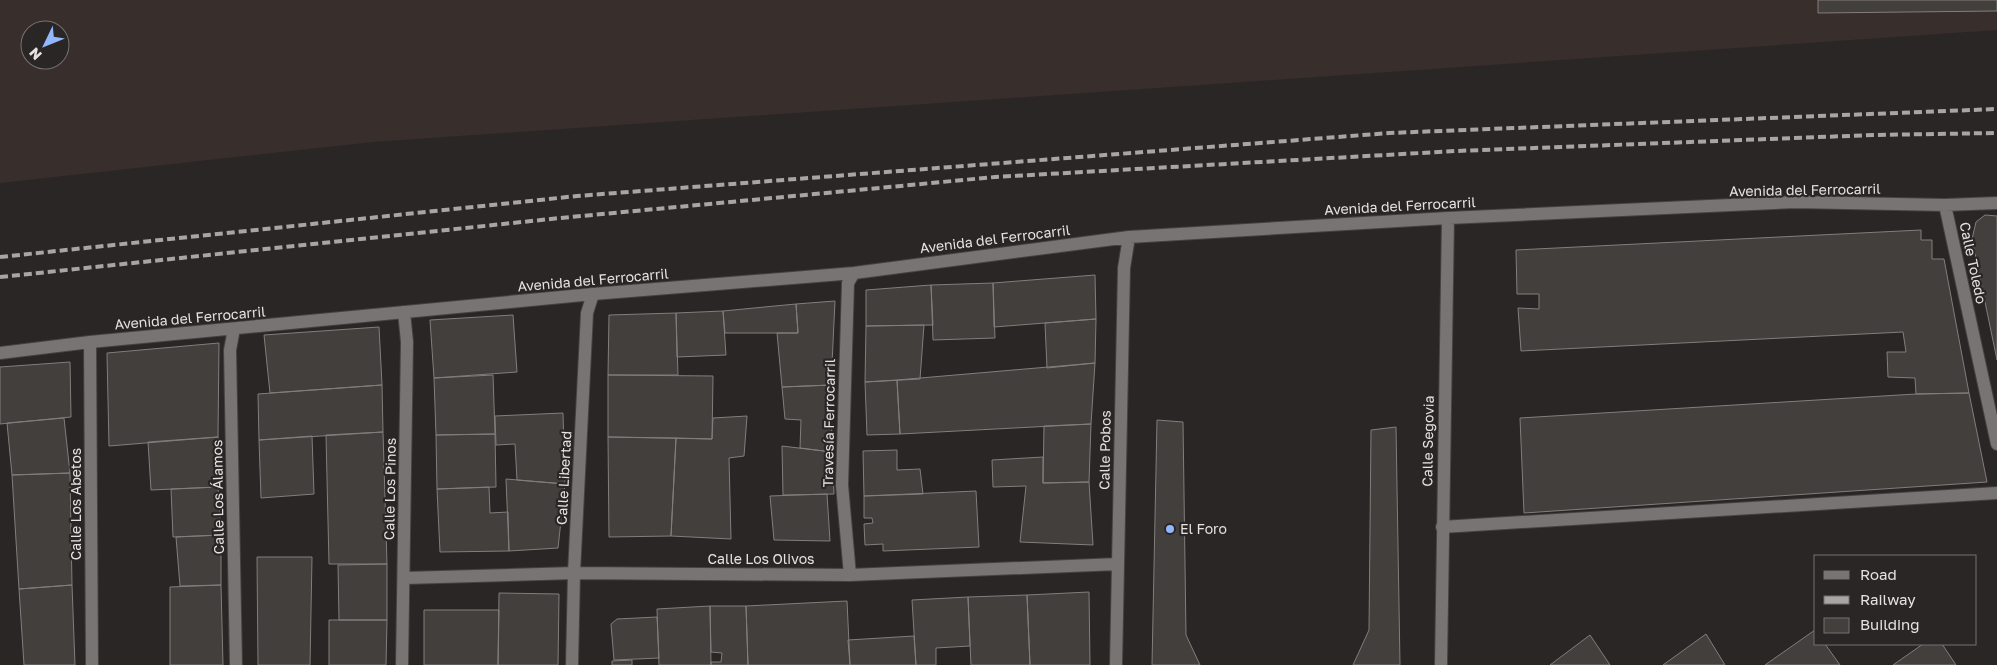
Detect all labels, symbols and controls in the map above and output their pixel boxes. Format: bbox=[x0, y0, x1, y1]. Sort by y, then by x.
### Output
north arrow bbox=[20, 20, 70, 70]
text: N bbox=[25, 45, 45, 64]
street label: Avenida del Ferrocarril bbox=[1729, 180, 1881, 199]
street label: Avenida del Ferrocarril bbox=[1324, 193, 1476, 218]
street label: Calle Toledo bbox=[1957, 220, 1990, 305]
street label: Avenida del Ferrocarril bbox=[919, 221, 1071, 256]
street label: Avenida del Ferrocarril bbox=[517, 264, 669, 295]
street label: Avenida del Ferrocarril bbox=[114, 302, 266, 333]
street label: Travesía Ferrocarril bbox=[819, 358, 838, 488]
street label: Calle Segovia bbox=[1418, 395, 1437, 487]
street label: Calle Pobos bbox=[1095, 410, 1114, 490]
street label: Calle Libertad bbox=[553, 430, 574, 525]
street label: Calle Los Pinos bbox=[380, 438, 399, 540]
street label: Calle Los Álamos bbox=[208, 440, 227, 555]
street label: Calle Los Abetos bbox=[67, 448, 84, 560]
place label: El Foro bbox=[1180, 520, 1227, 537]
marker: El Foro bbox=[1164, 523, 1176, 535]
street label: Calle Los Olivos bbox=[707, 550, 815, 567]
legend bbox=[1814, 555, 1977, 645]
text: Road bbox=[1860, 565, 1897, 583]
text: Railway bbox=[1860, 590, 1916, 608]
text: Building bbox=[1860, 615, 1920, 633]

